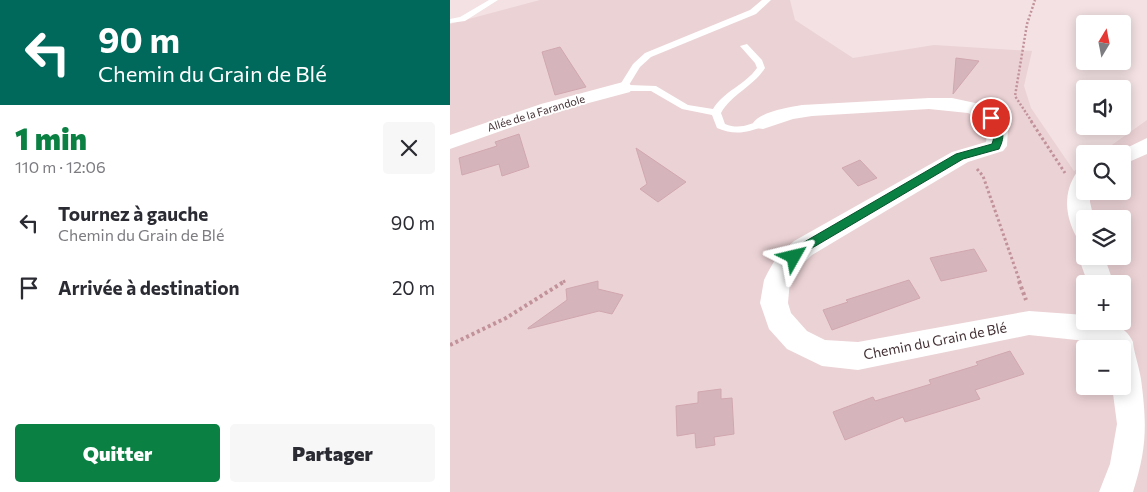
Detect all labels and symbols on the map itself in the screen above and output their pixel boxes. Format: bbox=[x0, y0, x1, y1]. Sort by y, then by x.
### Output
north arrow bbox=[1076, 15, 1131, 70]
street label: Allée de la Farandole bbox=[485, 91, 586, 134]
pin bbox=[970, 97, 1012, 139]
position arrow bbox=[767, 230, 819, 282]
street label: Chemin du Grain de Blé bbox=[862, 318, 1008, 363]

